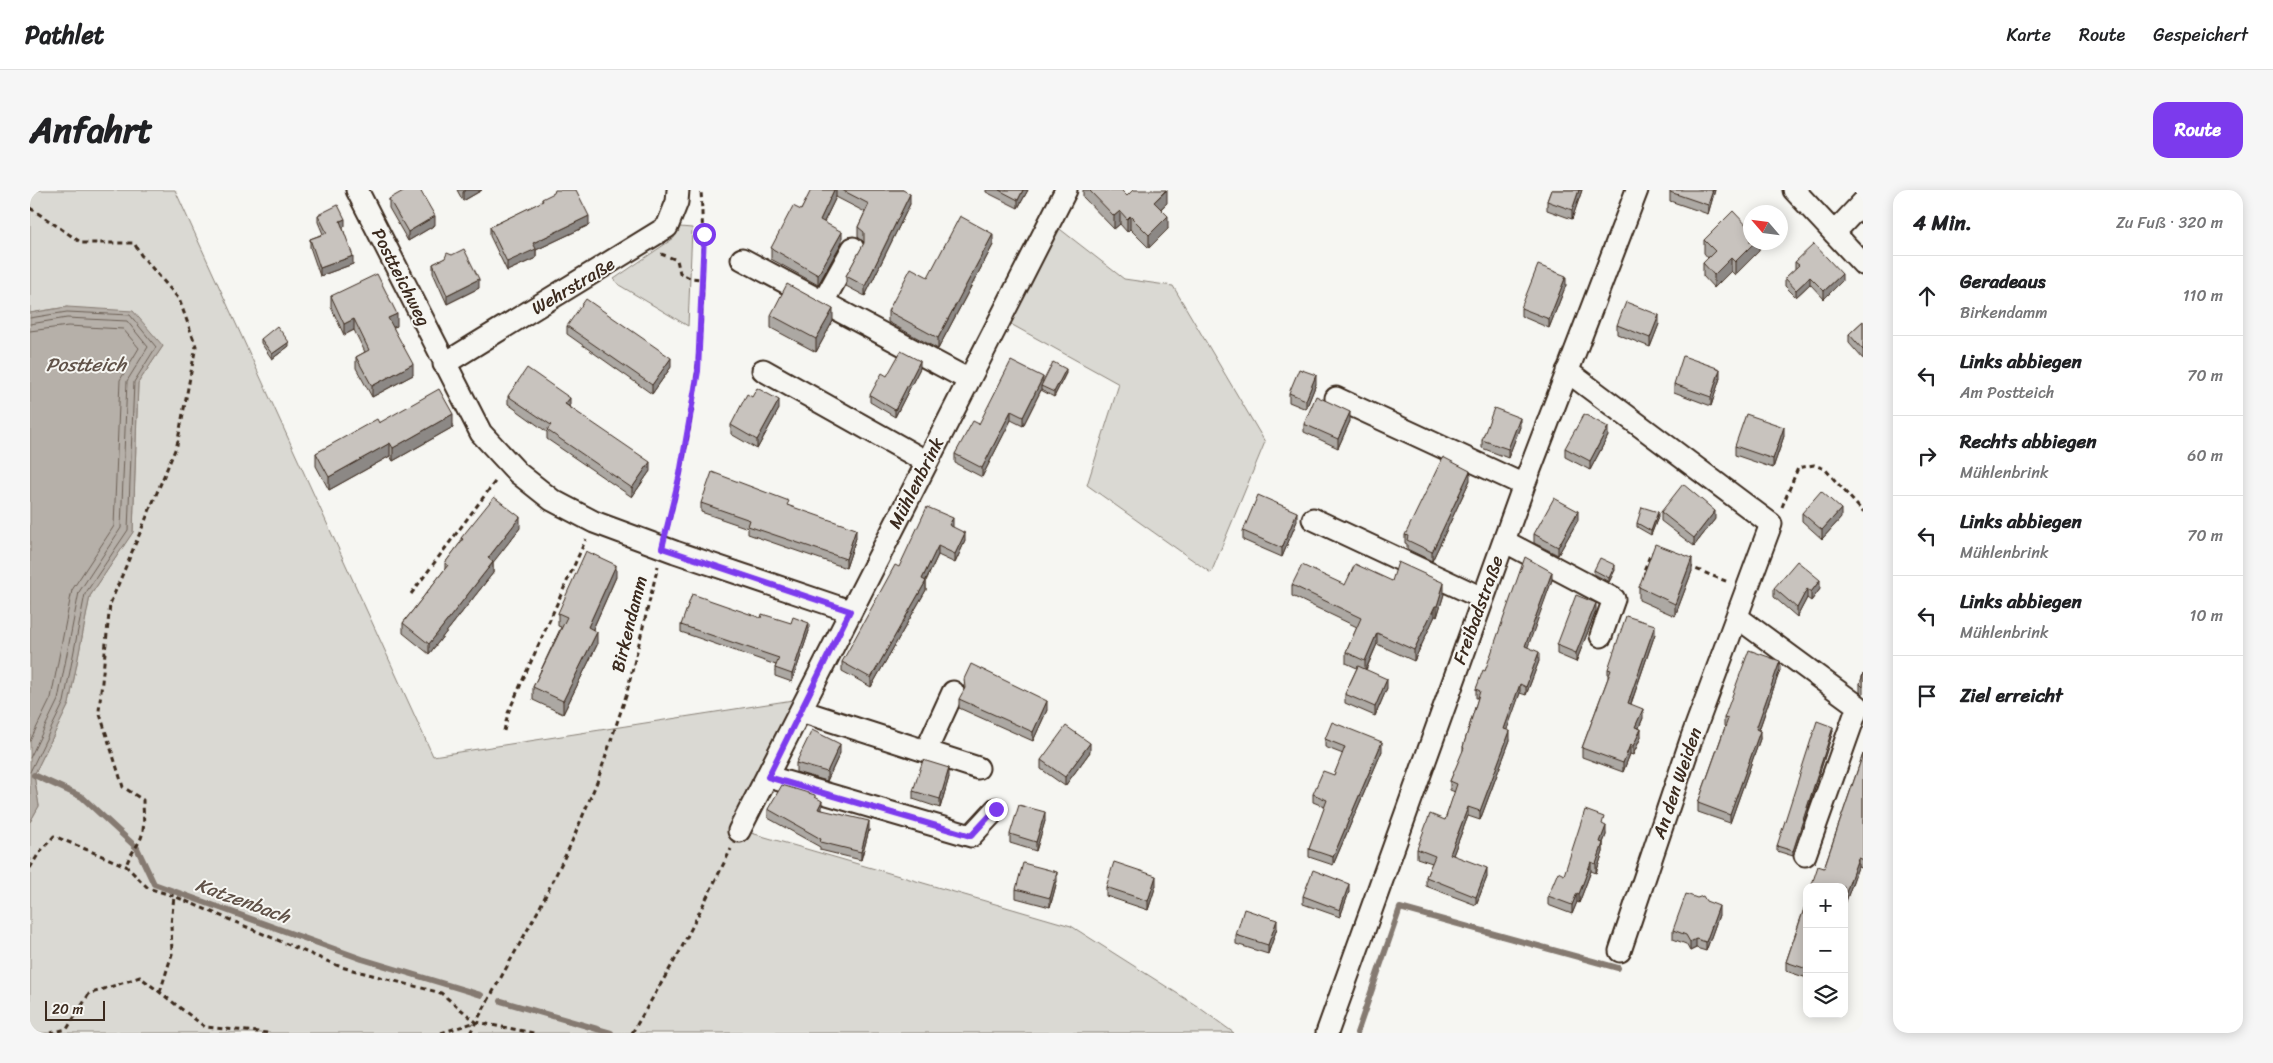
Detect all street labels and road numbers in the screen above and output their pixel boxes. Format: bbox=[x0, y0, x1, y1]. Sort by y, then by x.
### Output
street label: Postteichweg bbox=[363, 222, 439, 332]
street label: Wehrstraße bbox=[525, 248, 621, 324]
street label: Mühlenbrink bbox=[879, 431, 953, 535]
street label: Freibadstraße bbox=[1444, 551, 1512, 669]
street label: Birkendamm bbox=[602, 572, 656, 676]
street label: An den Weiden bbox=[1643, 723, 1711, 844]

